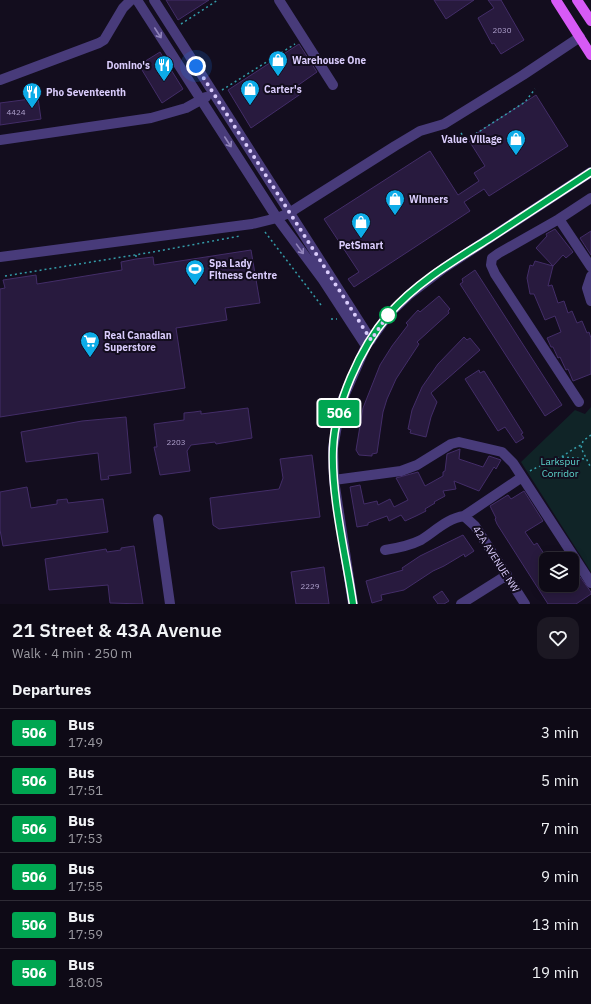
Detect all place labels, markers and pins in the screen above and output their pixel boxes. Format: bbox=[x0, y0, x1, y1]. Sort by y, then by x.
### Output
shop icon: Warehouse One bbox=[267, 49, 289, 77]
restaurant icon: Domino's bbox=[153, 54, 175, 82]
place label: Warehouse One bbox=[292, 54, 366, 67]
place label: Domino's bbox=[106, 59, 150, 72]
shop icon: Carter's bbox=[239, 78, 261, 106]
restaurant icon: Pho Seventeenth bbox=[21, 81, 43, 109]
place label: Carter's bbox=[264, 83, 302, 96]
place label: Pho Seventeenth bbox=[46, 86, 126, 99]
shop icon: Value Village bbox=[505, 128, 527, 156]
place label: Value Village bbox=[441, 133, 502, 146]
shop icon: Winners bbox=[384, 188, 406, 216]
place label: Winners bbox=[409, 193, 448, 206]
shop icon: PetSmart bbox=[350, 211, 372, 239]
place label: PetSmart bbox=[339, 239, 383, 252]
place label: Spa Lady Fitness Centre bbox=[209, 257, 277, 282]
sports icon: Spa Lady Fitness Centre bbox=[184, 258, 206, 286]
unlabelled marker bbox=[379, 306, 397, 324]
place label: Real Canadian Superstore bbox=[104, 329, 172, 354]
supermarket icon: Real Canadian Superstore bbox=[79, 330, 101, 358]

